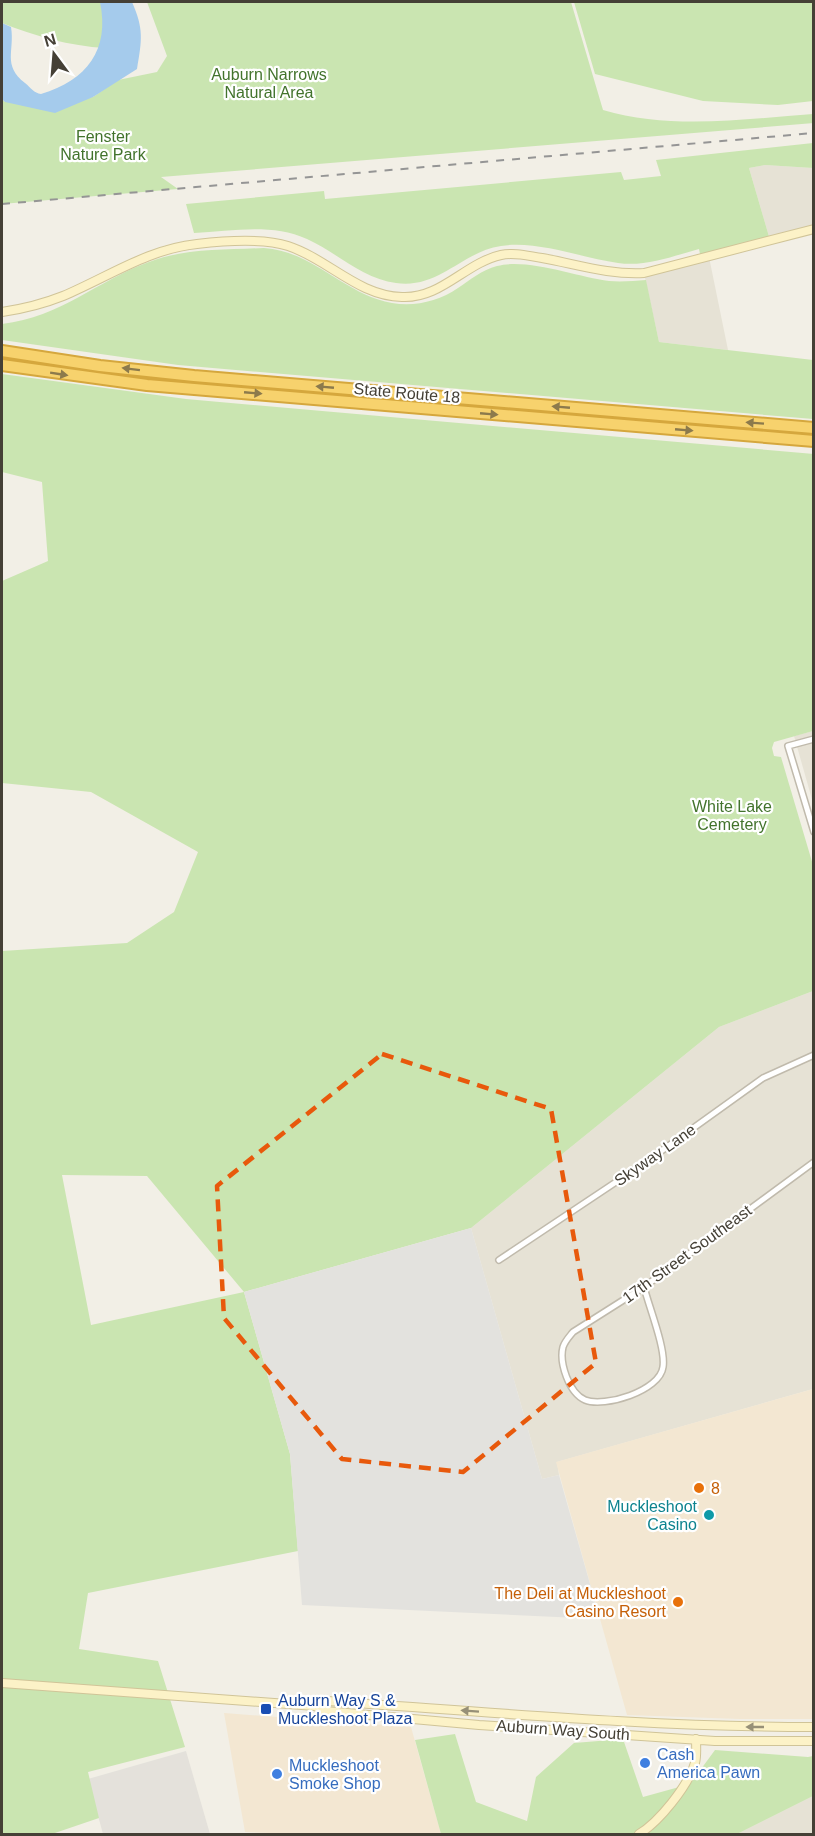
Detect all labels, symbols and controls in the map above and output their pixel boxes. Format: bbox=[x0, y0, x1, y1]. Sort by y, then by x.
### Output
north arrow bbox=[24, 24, 84, 84]
text: N bbox=[42, 30, 58, 50]
park label: Auburn Narrows Natural Area bbox=[211, 66, 327, 101]
park label: Fenster Nature Park bbox=[60, 128, 147, 163]
one-way arrow bbox=[121, 365, 140, 374]
one-way arrow bbox=[50, 369, 69, 378]
street label: State Route 18 bbox=[353, 380, 461, 406]
one-way arrow bbox=[315, 382, 334, 391]
one-way arrow bbox=[244, 388, 263, 398]
one-way arrow bbox=[551, 402, 570, 411]
one-way arrow bbox=[480, 409, 499, 418]
one-way arrow bbox=[746, 419, 765, 428]
one-way arrow bbox=[674, 425, 693, 435]
park label: White Lake Cemetery bbox=[692, 798, 772, 833]
street label: Skyway Lane bbox=[611, 1121, 699, 1189]
street label: 17th Street Southeast bbox=[619, 1201, 755, 1306]
place label: 8 bbox=[711, 1480, 720, 1497]
marker: 8 bbox=[692, 1481, 706, 1495]
place label: Muckleshoot Casino bbox=[607, 1498, 698, 1533]
marker: Muckleshoot Casino bbox=[702, 1508, 716, 1522]
place label: The Deli at Muckleshoot Casino Resort bbox=[494, 1585, 667, 1620]
marker: The Deli at Muckleshoot Casino Resort bbox=[671, 1595, 685, 1609]
place label: Auburn Way S & Muckleshoot Plaza bbox=[278, 1692, 412, 1727]
marker: Auburn Way S & Muckleshoot Plaza bbox=[259, 1702, 273, 1716]
one-way arrow bbox=[460, 1706, 479, 1715]
street label: Auburn Way South bbox=[496, 1717, 630, 1743]
one-way arrow bbox=[746, 1722, 765, 1732]
place label: Cash America Pawn bbox=[657, 1746, 760, 1781]
marker: Cash America Pawn bbox=[638, 1756, 652, 1770]
place label: Muckleshoot Smoke Shop bbox=[289, 1757, 381, 1792]
marker: Muckleshoot Smoke Shop bbox=[270, 1767, 284, 1781]

